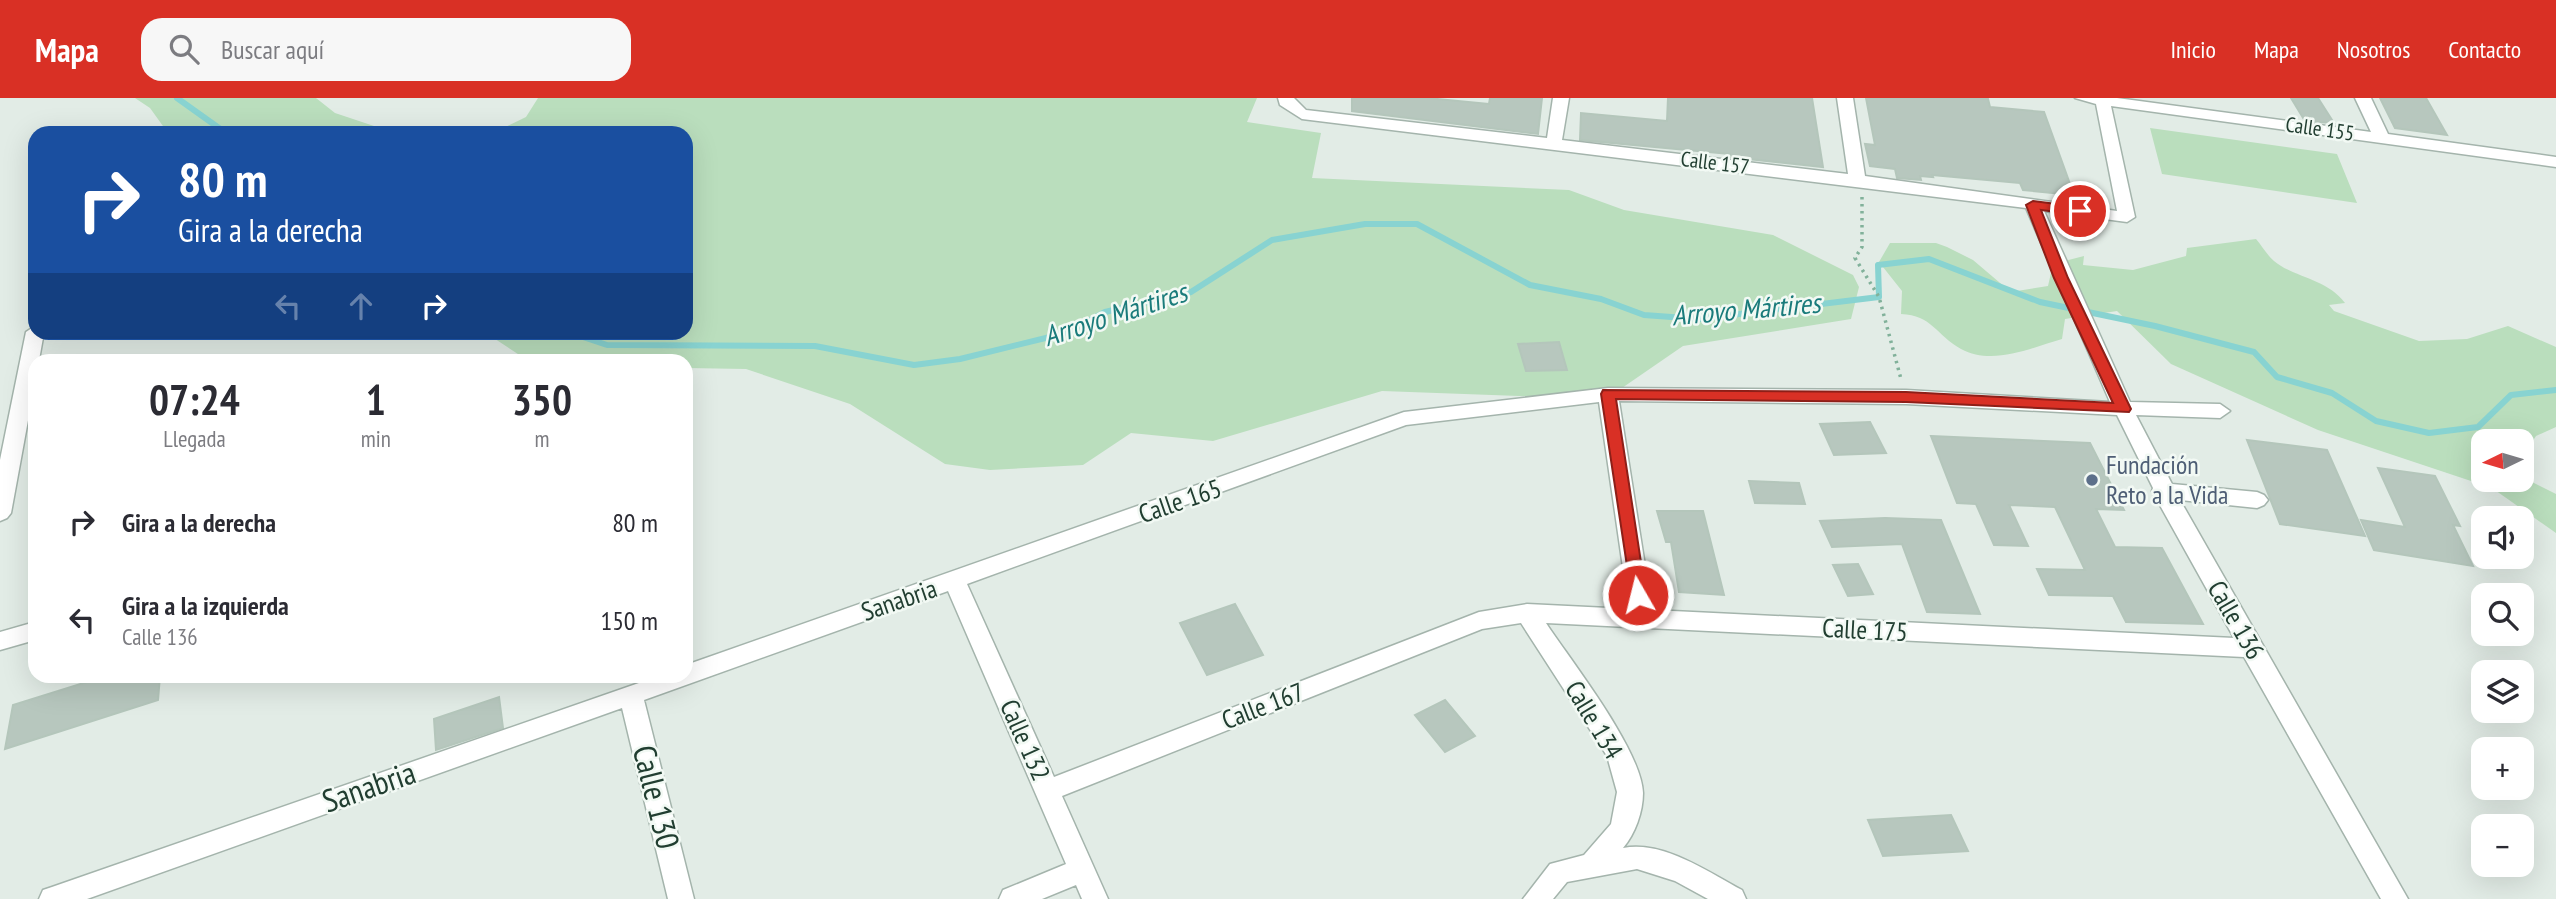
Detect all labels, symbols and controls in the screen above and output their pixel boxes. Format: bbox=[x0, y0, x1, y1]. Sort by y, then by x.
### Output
search box bbox=[141, 18, 631, 81]
text: Mapa bbox=[35, 28, 99, 71]
icon: search bbox=[165, 30, 203, 68]
text: Buscar aquí bbox=[221, 33, 324, 66]
text: Inicio bbox=[2170, 34, 2216, 65]
text: Mapa bbox=[2254, 34, 2299, 65]
text: Nosotros bbox=[2337, 34, 2410, 65]
text: Contacto bbox=[2448, 34, 2521, 65]
street label: Calle 155 bbox=[2284, 110, 2356, 147]
street label: Calle 157 bbox=[1679, 145, 1751, 180]
text: 80 m bbox=[178, 147, 267, 211]
icon: right bbox=[63, 154, 154, 245]
pin bbox=[2050, 181, 2110, 241]
icon: arrive bbox=[2061, 192, 2099, 230]
text: Gira a la derecha bbox=[178, 209, 363, 251]
water label: Arroyo Mártires bbox=[1038, 272, 1194, 354]
water label: Arroyo Mártires bbox=[1670, 283, 1824, 333]
icon: left bbox=[269, 287, 307, 325]
icon: ahead bbox=[342, 287, 380, 325]
icon: right bbox=[415, 287, 453, 325]
text: 07:24 bbox=[149, 372, 240, 427]
text: 1 bbox=[366, 372, 386, 427]
text: 350 bbox=[512, 372, 572, 427]
text: Llegada bbox=[163, 424, 226, 453]
text: min bbox=[361, 424, 391, 453]
text: m bbox=[534, 424, 549, 453]
north arrow bbox=[2471, 429, 2534, 492]
map controls bbox=[2471, 429, 2534, 877]
place label: Fundación Reto a la Vida bbox=[2106, 448, 2229, 511]
street label: Calle 165 bbox=[1134, 471, 1226, 530]
marker: Fundación Reto a la Vida bbox=[2084, 472, 2100, 488]
icon: right bbox=[63, 503, 101, 541]
text: Gira a la derecha bbox=[122, 506, 276, 539]
text: 80 m bbox=[612, 506, 658, 539]
button: sound bbox=[2471, 506, 2534, 569]
position arrow bbox=[1601, 558, 1675, 632]
street label: Sanabria bbox=[857, 571, 941, 628]
street label: Calle 136 bbox=[2201, 575, 2272, 665]
button: search bbox=[2471, 583, 2534, 646]
text: Gira a la izquierda bbox=[122, 589, 289, 622]
icon: left bbox=[63, 601, 101, 639]
text: 150 m bbox=[600, 604, 658, 637]
street label: Calle 175 bbox=[1822, 611, 1909, 648]
text: Calle 136 bbox=[122, 622, 198, 651]
button: layers bbox=[2471, 660, 2534, 723]
street label: Calle 167 bbox=[1217, 675, 1309, 736]
street label: Calle 134 bbox=[1558, 675, 1631, 765]
street label: Calle 132 bbox=[993, 694, 1058, 786]
button: + bbox=[2471, 737, 2534, 800]
street label: Calle 130 bbox=[624, 741, 690, 853]
street label: Sanabria bbox=[317, 751, 421, 821]
button: − bbox=[2471, 814, 2534, 877]

